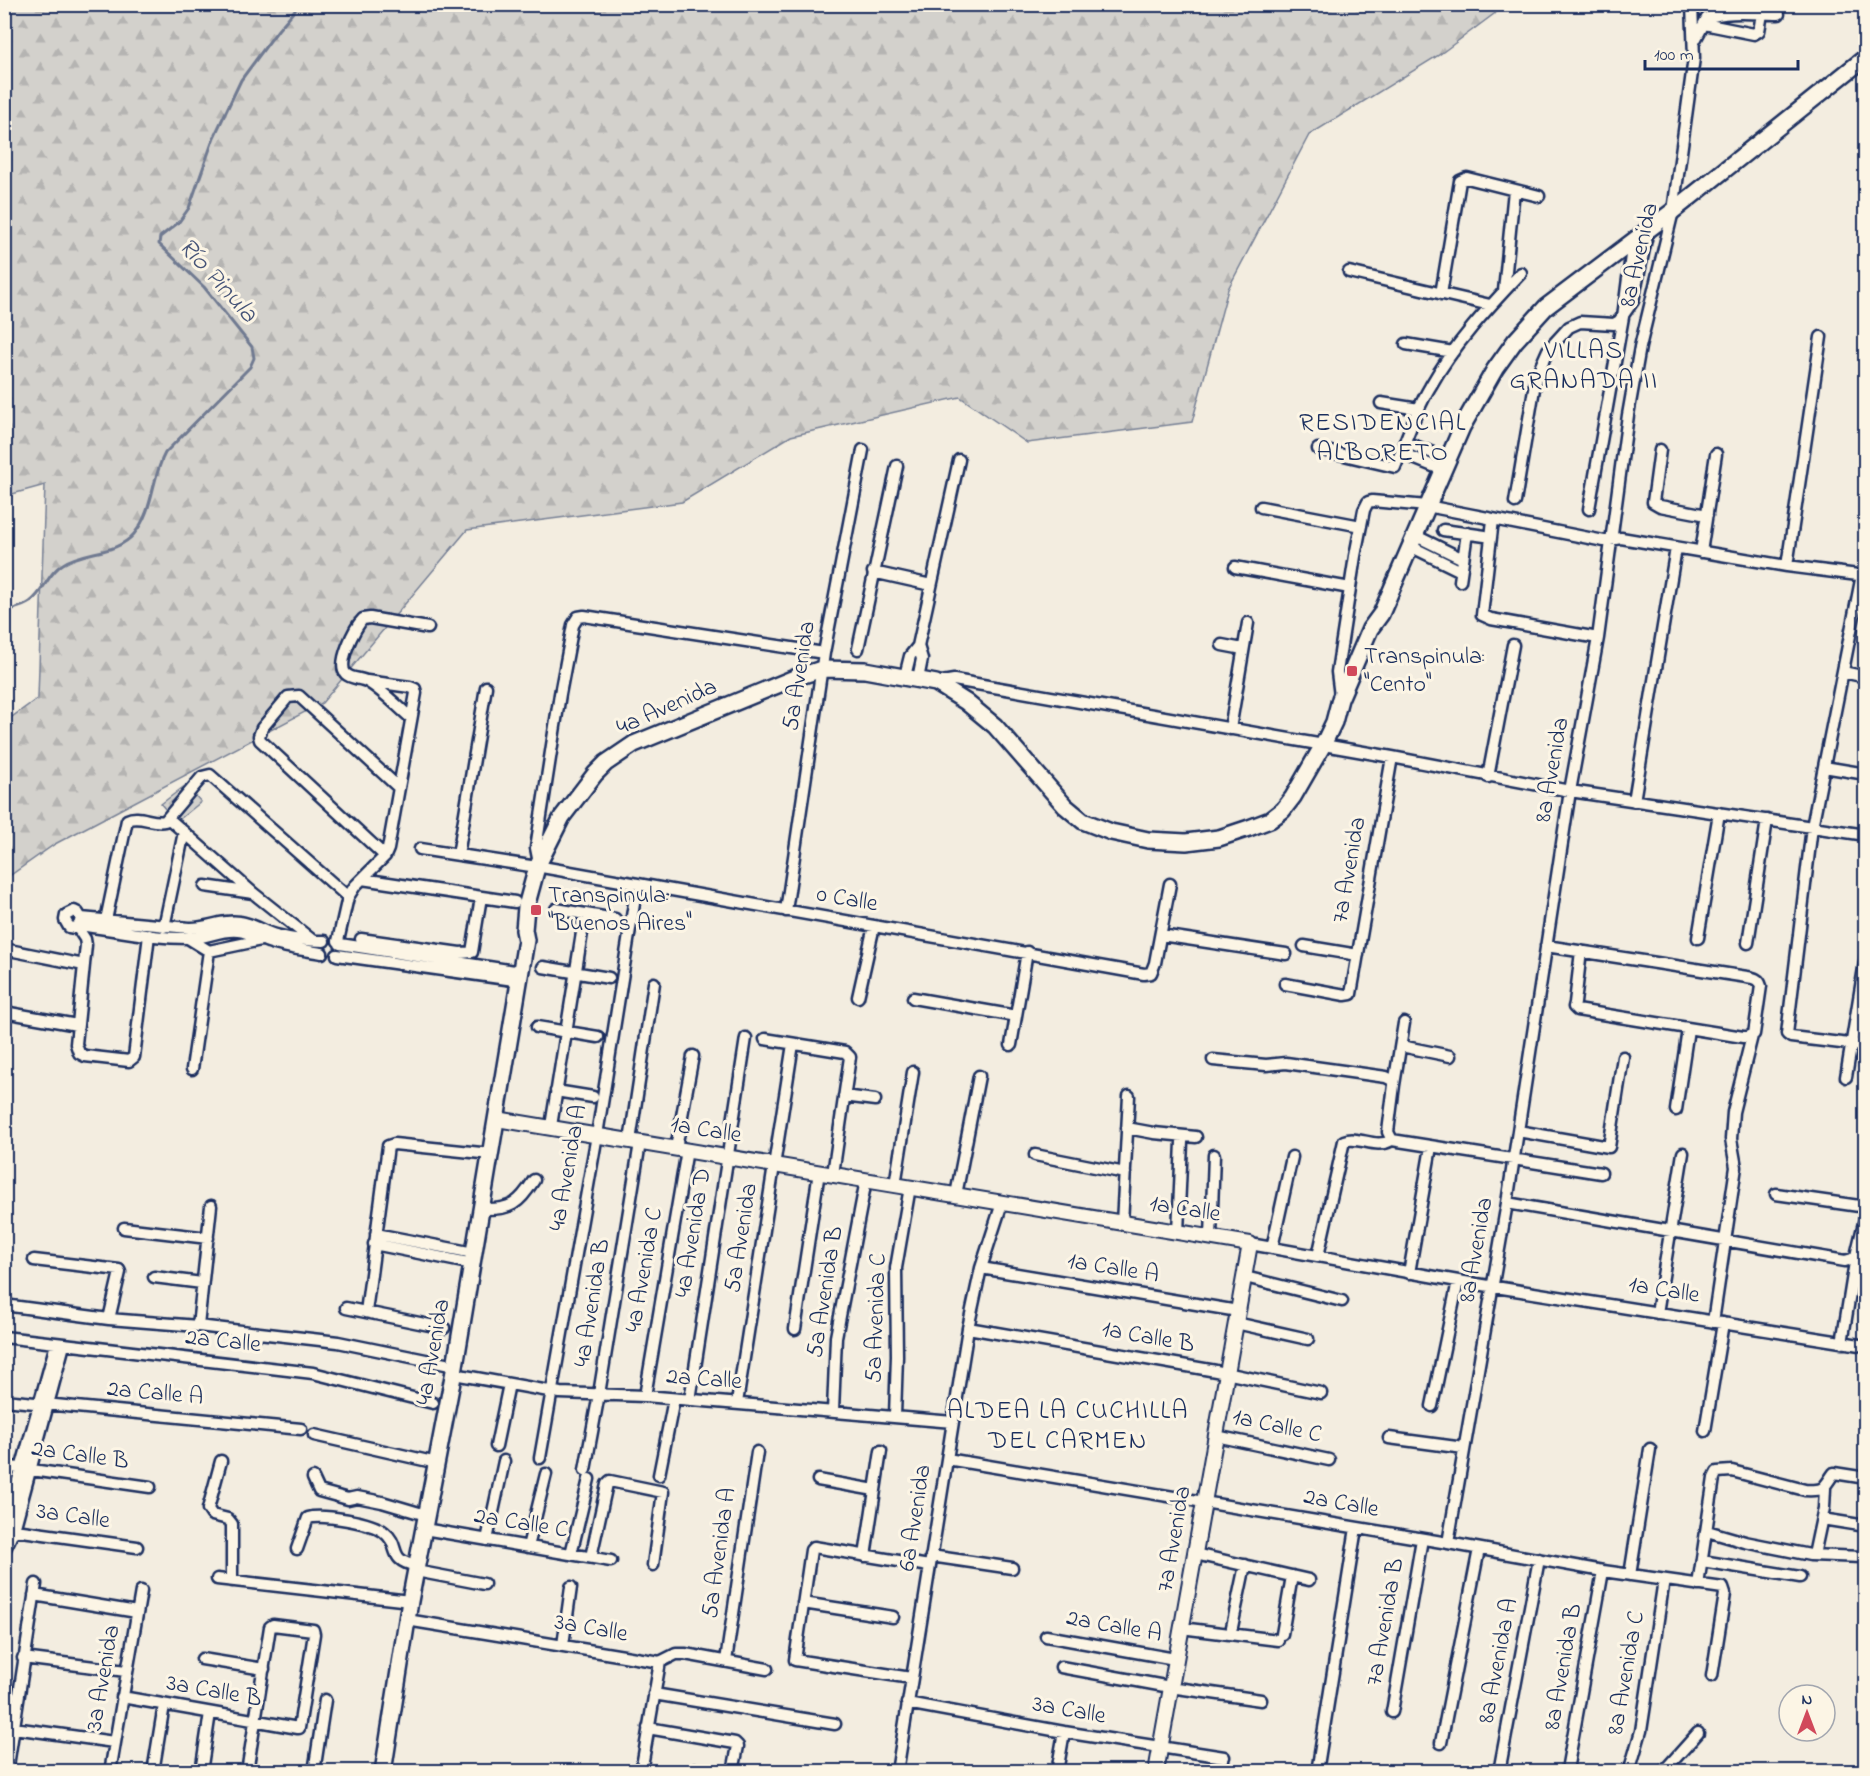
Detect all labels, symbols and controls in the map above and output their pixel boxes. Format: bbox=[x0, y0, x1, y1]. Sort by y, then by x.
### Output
scale bar bbox=[1645, 33, 1798, 71]
text: 100 m bbox=[1654, 43, 1694, 69]
street label: 8a Avenida bbox=[1611, 199, 1669, 311]
water label: Río Pinula bbox=[168, 230, 266, 333]
district label: VILLAS GRANADA II bbox=[1509, 333, 1659, 401]
district label: RESIDENCIAL ALBORETO bbox=[1299, 405, 1467, 473]
street label: 5a Avenida bbox=[774, 619, 826, 733]
place label: Transpinula: "Cento" bbox=[1364, 640, 1484, 703]
marker: Transpinula: "Cento" bbox=[1345, 664, 1359, 678]
street label: 4a Avenida bbox=[611, 670, 723, 746]
street label: 8a Avenida bbox=[1527, 715, 1579, 825]
street label: 7a Avenida bbox=[1323, 814, 1377, 926]
street label: 0 Calle bbox=[814, 877, 880, 923]
place label: Transpinula: "Buenos Aires" bbox=[548, 879, 692, 942]
marker: Transpinula: "Buenos Aires" bbox=[529, 903, 543, 917]
street label: 4a Avenida A bbox=[541, 1102, 597, 1234]
street label: 1a Calle bbox=[668, 1108, 744, 1154]
street label: 4a Avenida D bbox=[667, 1166, 721, 1300]
street label: 5a Avenida bbox=[716, 1181, 768, 1295]
street label: 1a Calle bbox=[1147, 1187, 1223, 1233]
street label: 8a Avenida bbox=[1451, 1195, 1503, 1305]
street label: 4a Avenida C bbox=[617, 1205, 673, 1335]
street label: 5a Avenida B bbox=[798, 1224, 854, 1360]
street label: 4a Avenida B bbox=[566, 1236, 620, 1370]
street label: 1a Calle A bbox=[1065, 1244, 1161, 1294]
street label: 5a Avenida C bbox=[857, 1252, 897, 1384]
street label: 1a Calle bbox=[1626, 1268, 1702, 1314]
street label: 4a Avenida bbox=[407, 1296, 461, 1408]
street label: 1a Calle B bbox=[1099, 1313, 1197, 1363]
street label: 2a Calle bbox=[183, 1321, 263, 1363]
street label: 2a Calle bbox=[665, 1360, 743, 1400]
street label: 2a Calle A bbox=[105, 1372, 205, 1416]
district label: ALDEA LA CUCHILLA DEL CARMEN bbox=[947, 1393, 1189, 1461]
street label: 1a Calle C bbox=[1229, 1400, 1325, 1454]
street label: 2a Calle B bbox=[29, 1432, 131, 1480]
street label: 6a Avenida bbox=[890, 1462, 942, 1574]
street label: 2a Calle bbox=[1301, 1480, 1382, 1528]
street label: 7a Avenida bbox=[1148, 1483, 1202, 1595]
street label: 5a Avenida A bbox=[694, 1485, 746, 1621]
street label: 3a Calle bbox=[34, 1495, 112, 1540]
street label: 2a Calle C bbox=[471, 1499, 571, 1549]
street label: 7a Avenida B bbox=[1358, 1555, 1414, 1689]
street label: 8a Avenida A bbox=[1470, 1595, 1528, 1727]
street label: 2a Calle A bbox=[1063, 1601, 1165, 1653]
street label: 8a Avenida B bbox=[1536, 1601, 1592, 1733]
street label: 3a Calle bbox=[552, 1605, 631, 1653]
street label: 8a Avenida C bbox=[1599, 1608, 1655, 1738]
street label: 3a Avenida bbox=[77, 1622, 131, 1734]
street label: 3a Calle B bbox=[164, 1666, 264, 1718]
north arrow bbox=[1777, 1683, 1837, 1743]
street label: 3a Calle bbox=[1030, 1687, 1109, 1735]
text: N bbox=[1802, 1688, 1813, 1712]

